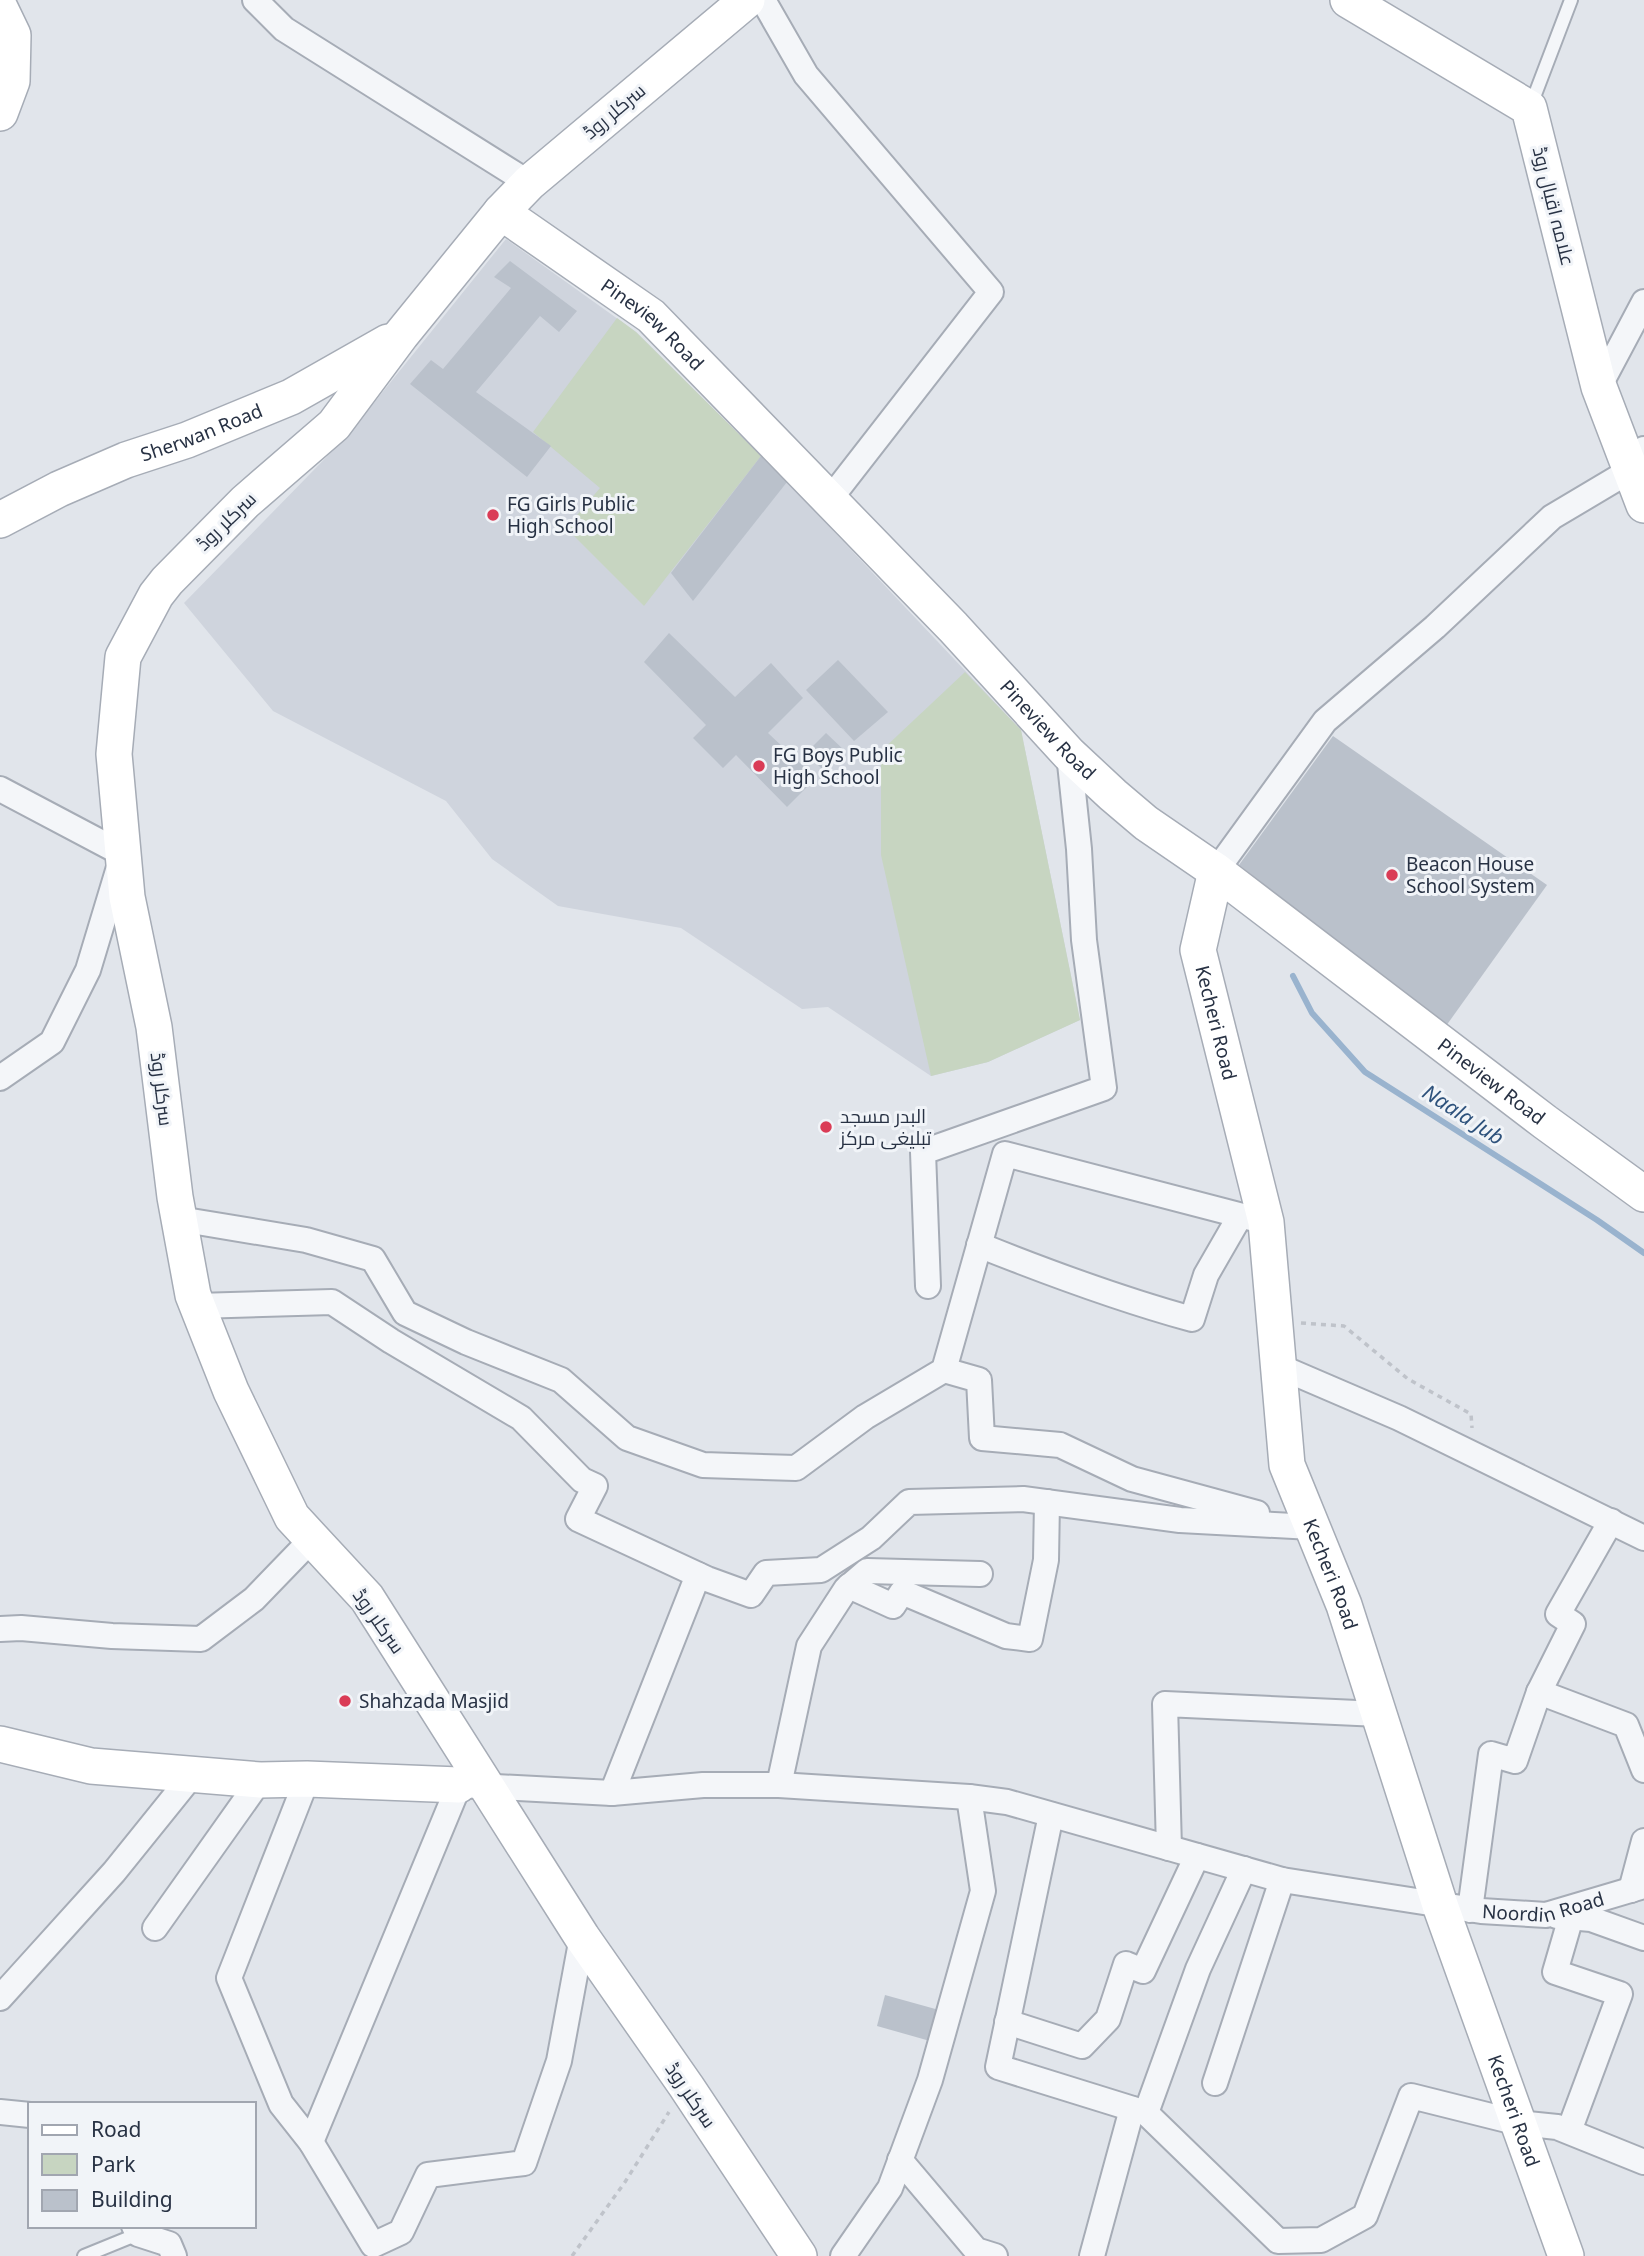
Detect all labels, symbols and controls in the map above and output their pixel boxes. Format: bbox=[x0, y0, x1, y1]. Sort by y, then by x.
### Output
street label: سرکلر روڈ bbox=[577, 77, 651, 145]
street label: علامہ اقبال روڈ bbox=[1527, 144, 1581, 268]
street label: Pineview Road bbox=[596, 272, 710, 376]
street label: Sherwan Road bbox=[137, 397, 266, 467]
street label: سرکلر روڈ bbox=[190, 486, 262, 556]
place label: FG Girls Public High School bbox=[507, 491, 635, 539]
marker: FG Girls Public High School bbox=[485, 507, 501, 523]
street label: Pineview Road bbox=[994, 674, 1102, 786]
place label: FG Boys Public High School bbox=[773, 742, 903, 790]
marker: FG Boys Public High School bbox=[751, 758, 767, 774]
place label: Beacon House School System bbox=[1406, 851, 1535, 899]
marker: Beacon House School System bbox=[1384, 867, 1400, 883]
street label: Kecheri Road bbox=[1189, 963, 1243, 1083]
street label: Pineview Road bbox=[1432, 1032, 1551, 1131]
street label: سرکلر روڈ bbox=[145, 1051, 179, 1127]
water label: Naala Jub bbox=[1418, 1077, 1510, 1151]
place label: البدر مسجد تبلیغی مرکز bbox=[839, 1103, 931, 1151]
marker: البدر مسجد تبلیغی مرکز bbox=[818, 1119, 834, 1135]
street label: Kecheri Road bbox=[1297, 1515, 1364, 1633]
street label: سرکلر روڈ bbox=[347, 1583, 411, 1659]
place label: Shahzada Masjid bbox=[359, 1688, 509, 1714]
marker: Shahzada Masjid bbox=[337, 1693, 353, 1709]
street label: Noordin Road bbox=[1481, 1886, 1607, 1928]
street label: Kecheri Road bbox=[1482, 2051, 1546, 2170]
street label: سرکلر روڈ bbox=[660, 2057, 722, 2133]
legend bbox=[28, 2102, 256, 2228]
text: Road bbox=[91, 2115, 141, 2143]
text: Park bbox=[91, 2150, 136, 2178]
text: Building bbox=[91, 2185, 173, 2213]

